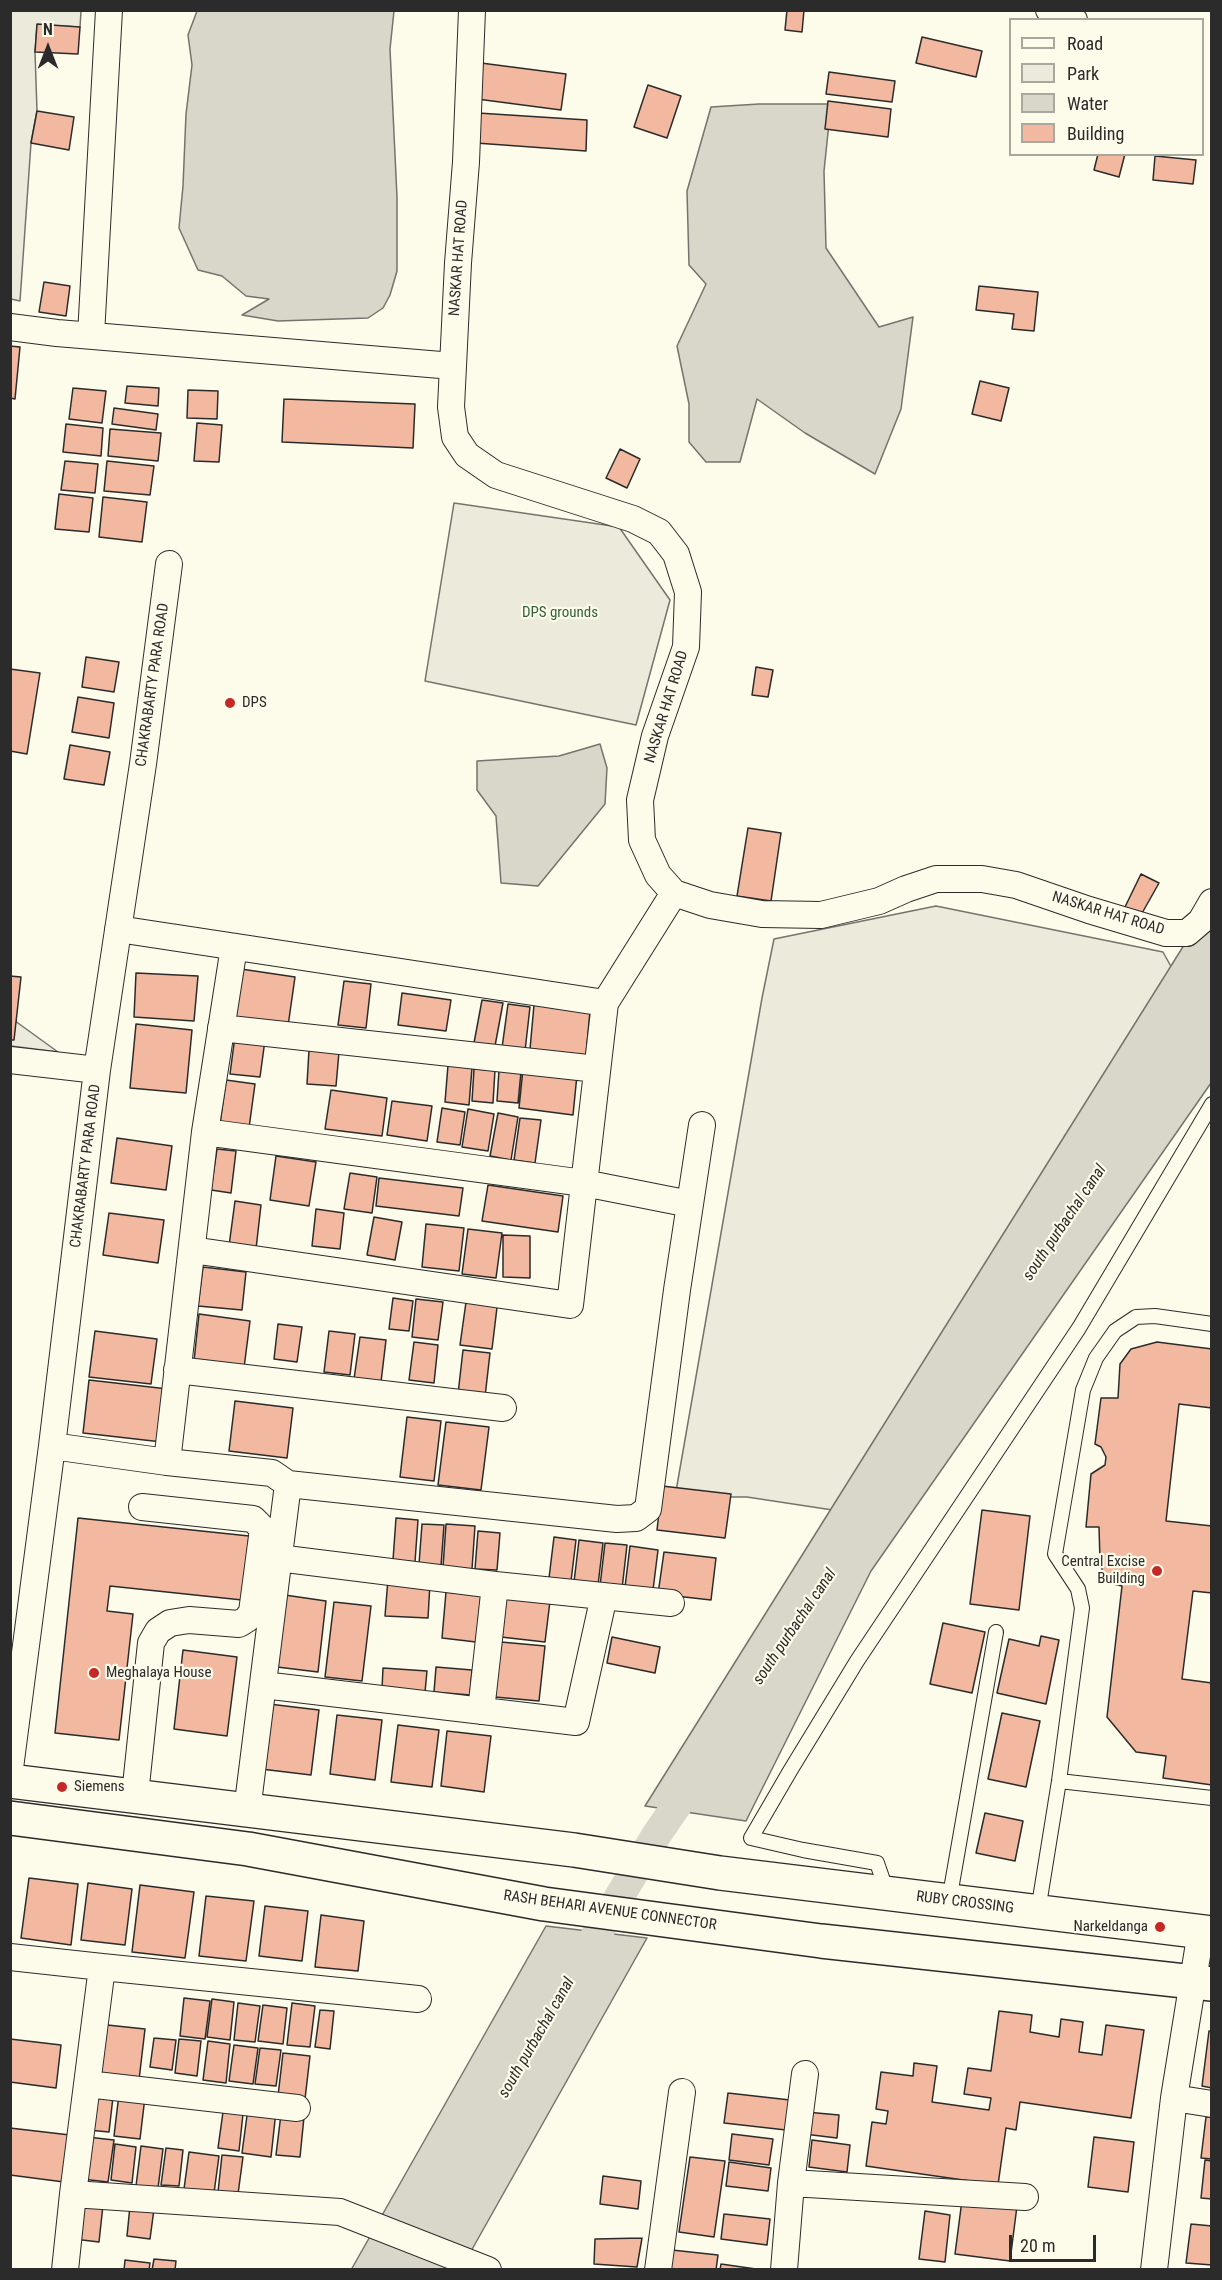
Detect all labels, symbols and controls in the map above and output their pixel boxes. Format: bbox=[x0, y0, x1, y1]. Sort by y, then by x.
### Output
north arrow bbox=[18, 18, 78, 78]
legend bbox=[1009, 18, 1204, 156]
text: N bbox=[43, 20, 53, 39]
text: Road bbox=[1067, 33, 1103, 54]
text: Park bbox=[1067, 63, 1099, 84]
text: Water bbox=[1067, 93, 1108, 114]
text: Building bbox=[1067, 123, 1124, 144]
street label: NASKAR HAT ROAD bbox=[446, 199, 472, 317]
street label: CHAKRABARTY PARA ROAD bbox=[133, 602, 173, 768]
park label: DPS grounds bbox=[522, 604, 598, 622]
street label: NASKAR HAT ROAD bbox=[641, 649, 693, 765]
place label: DPS bbox=[242, 694, 267, 712]
marker: DPS bbox=[223, 696, 237, 710]
street label: NASKAR HAT ROAD bbox=[1050, 888, 1166, 940]
street label: CHAKRABARTY PARA ROAD bbox=[67, 1083, 105, 1249]
water label: south purbachal canal bbox=[1019, 1161, 1111, 1285]
place label: Central Excise Building bbox=[1061, 1553, 1145, 1588]
marker: Central Excise Building bbox=[1150, 1564, 1164, 1578]
water label: south purbachal canal bbox=[749, 1565, 841, 1689]
place label: Meghalaya House bbox=[106, 1664, 211, 1682]
marker: Meghalaya House bbox=[87, 1666, 101, 1680]
place label: Siemens bbox=[74, 1778, 125, 1796]
marker: Siemens bbox=[55, 1780, 69, 1794]
street label: RASH BEHARI AVENUE CONNECTOR bbox=[502, 1887, 718, 1935]
street label: RUBY CROSSING bbox=[915, 1888, 1015, 1918]
place label: Narkeldanga bbox=[1073, 1918, 1148, 1936]
marker: Narkeldanga bbox=[1153, 1920, 1167, 1934]
water label: south purbachal canal bbox=[495, 1975, 579, 2101]
scale bar bbox=[1012, 2223, 1099, 2261]
text: 20 m bbox=[1020, 2235, 1055, 2256]

